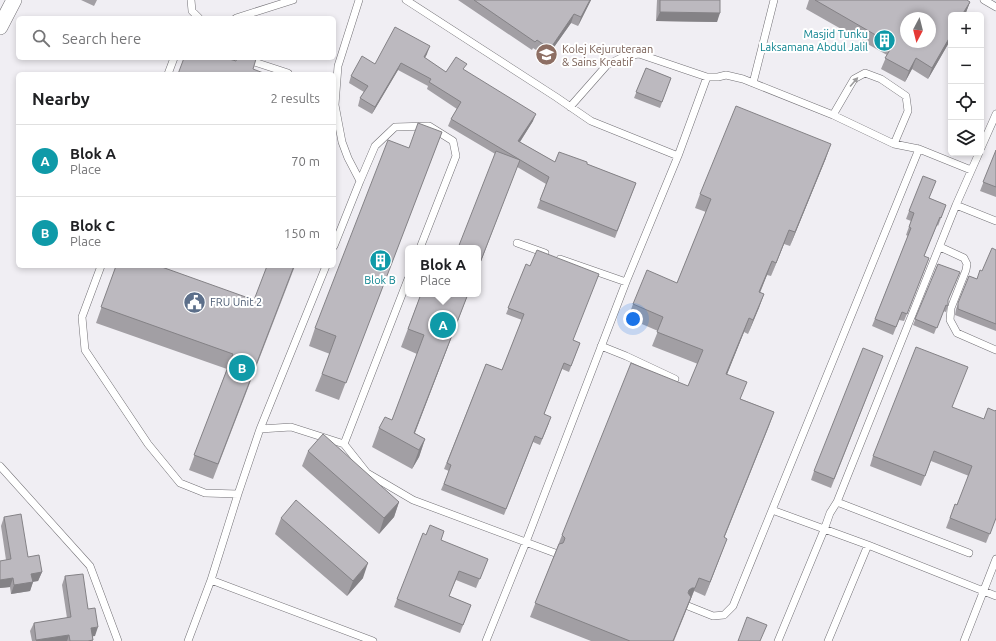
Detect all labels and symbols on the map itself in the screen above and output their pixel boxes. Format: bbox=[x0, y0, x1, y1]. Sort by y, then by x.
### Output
north arrow bbox=[900, 12, 936, 48]
building icon: Masjid Tunku Laksamana Abdul Jalil bbox=[871, 27, 897, 53]
place label: Masjid Tunku Laksamana Abdul Jalil bbox=[760, 28, 868, 53]
school or university icon: Kolej Kejuruteraan & Sains Kreatif bbox=[533, 42, 559, 68]
place label: Kolej Kejuruteraan & Sains Kreatif bbox=[562, 43, 653, 68]
one-way arrow bbox=[849, 77, 858, 87]
building icon: Blok B bbox=[367, 247, 393, 273]
place label: Blok B bbox=[364, 274, 396, 286]
public building icon: FRU Unit 2 bbox=[182, 289, 208, 315]
place label: FRU Unit 2 bbox=[210, 296, 262, 308]
your location bbox=[623, 309, 643, 329]
pin: A bbox=[430, 310, 456, 340]
pin: B bbox=[229, 353, 255, 383]

